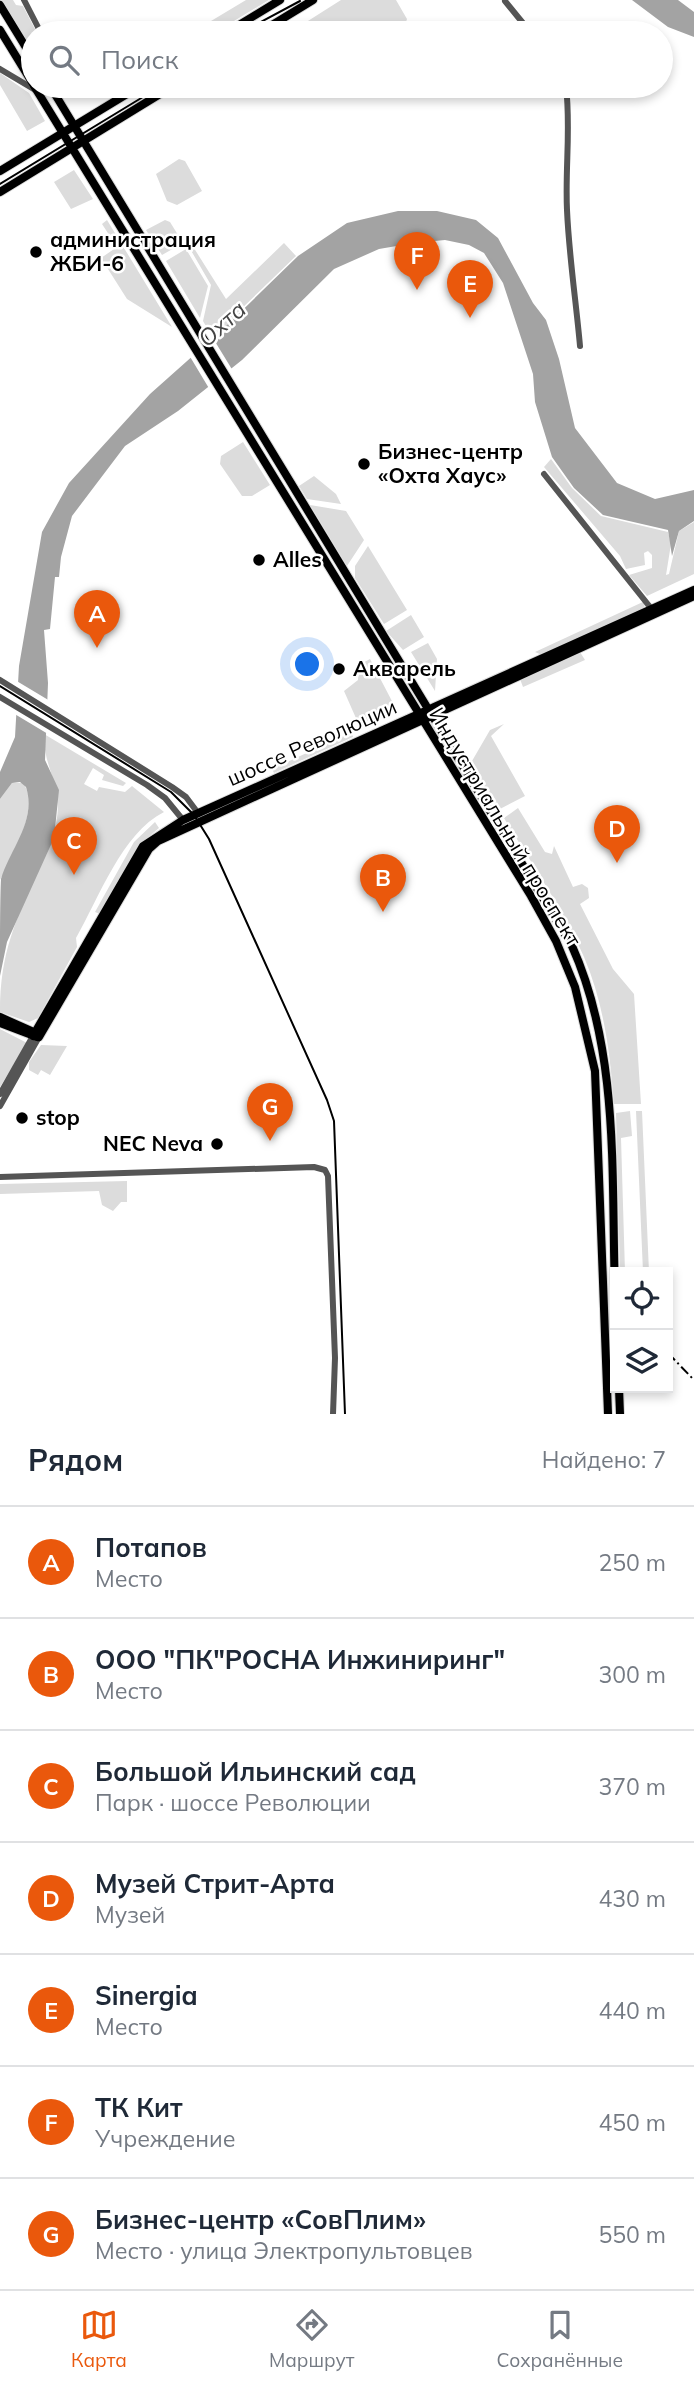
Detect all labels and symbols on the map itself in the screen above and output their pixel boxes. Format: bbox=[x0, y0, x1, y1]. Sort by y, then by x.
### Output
place label: администрация ЖБИ-6 bbox=[50, 226, 216, 276]
pin: F bbox=[394, 232, 440, 290]
marker: администрация ЖБИ-6 bbox=[28, 244, 44, 260]
pin: E bbox=[447, 260, 493, 318]
water label: Охта bbox=[192, 295, 252, 353]
place label: Бизнес-центр «Охта Хаус» bbox=[378, 438, 523, 488]
marker: Бизнес-центр «Охта Хаус» bbox=[356, 456, 372, 472]
place label: Alles bbox=[273, 546, 322, 572]
marker: Alles bbox=[251, 552, 267, 568]
pin: A bbox=[74, 590, 120, 648]
your location bbox=[290, 647, 324, 681]
place label: Акварель bbox=[353, 655, 456, 681]
marker: Акварель bbox=[331, 661, 347, 677]
street label: шоссе Революции bbox=[223, 693, 400, 791]
street label: Индустриальный проспект bbox=[424, 703, 588, 951]
pin: D bbox=[594, 805, 640, 863]
pin: C bbox=[51, 817, 97, 875]
pin: B bbox=[360, 854, 406, 912]
pin: G bbox=[247, 1083, 293, 1141]
place label: stop bbox=[36, 1104, 80, 1130]
marker: stop bbox=[14, 1110, 30, 1126]
place label: NEC Neva bbox=[103, 1130, 203, 1156]
marker: NEC Neva bbox=[209, 1136, 225, 1152]

